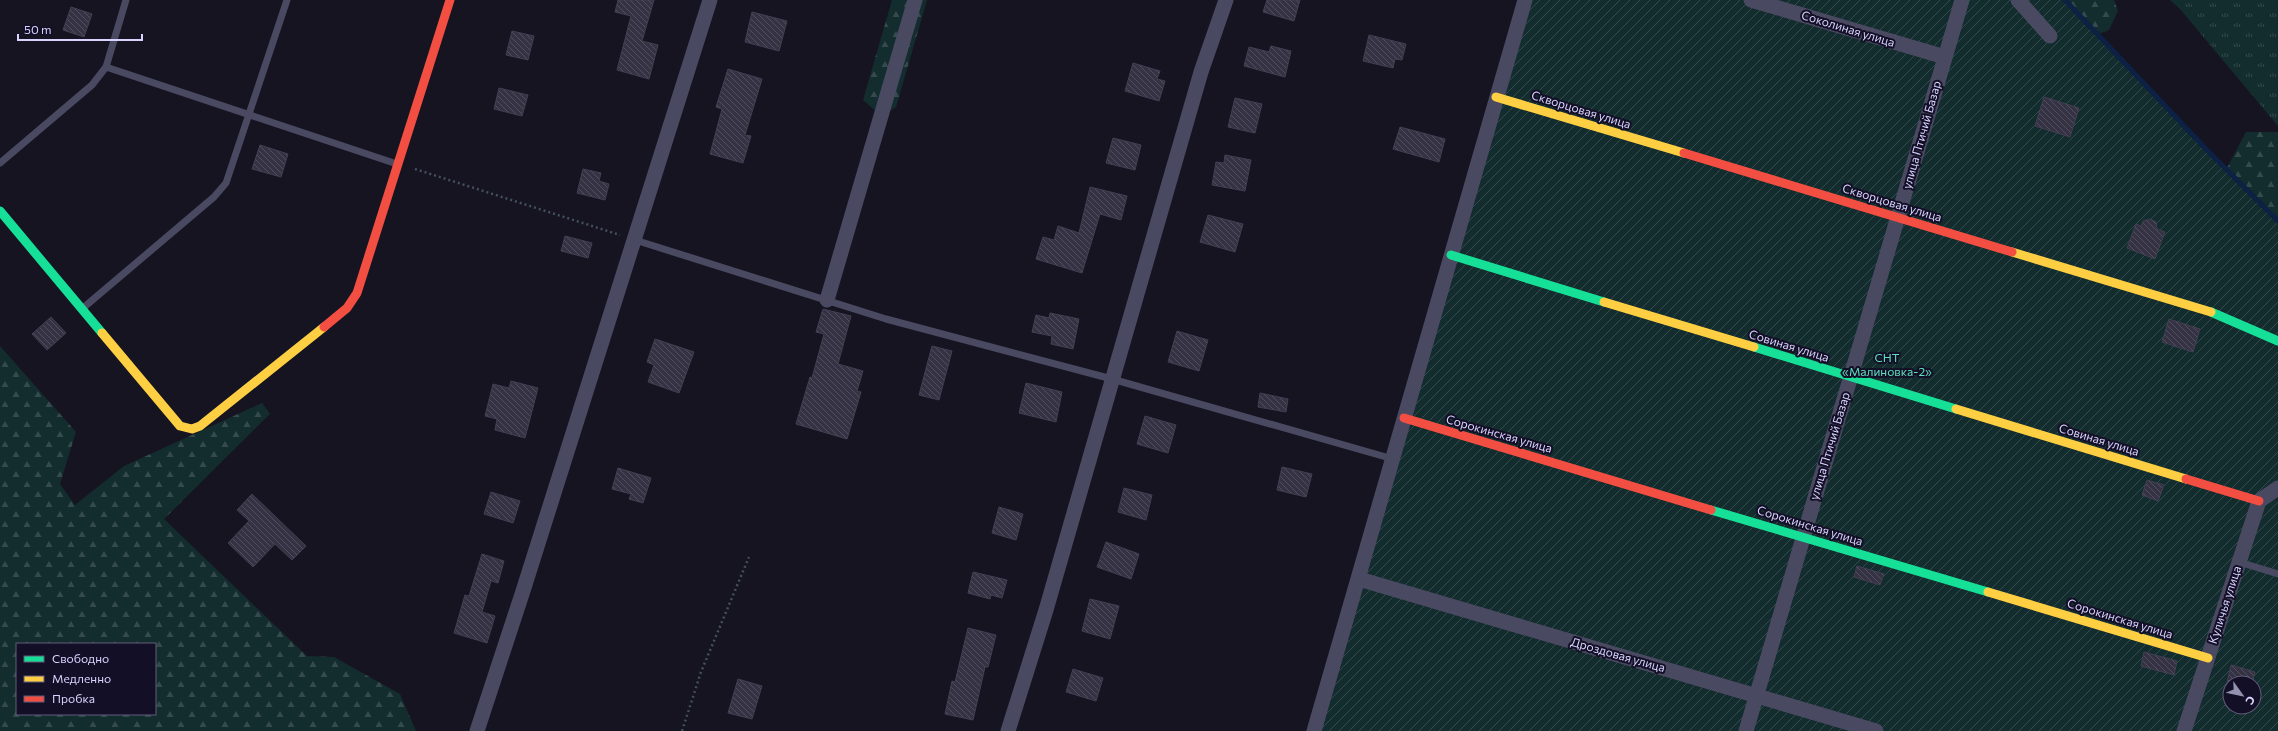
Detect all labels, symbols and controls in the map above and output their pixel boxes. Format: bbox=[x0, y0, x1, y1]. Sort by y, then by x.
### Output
street label: Соколиная улица bbox=[1800, 7, 1897, 49]
scale bar bbox=[18, 16, 142, 42]
text: 50 m bbox=[24, 22, 52, 36]
street label: улица Птичий Базар bbox=[1899, 79, 1943, 190]
street label: Скворцовая улица bbox=[1530, 87, 1633, 131]
street label: Скворцовая улица bbox=[1841, 180, 1944, 224]
street label: Совиная улица bbox=[1747, 326, 1831, 364]
park label: СНТ «Малиновка-2» bbox=[1842, 350, 1932, 378]
street label: улица Птичий Базар bbox=[1806, 390, 1852, 501]
street label: Сорокинская улица bbox=[1445, 411, 1554, 455]
street label: Совиная улица bbox=[2057, 420, 2141, 458]
street label: Сорокинская улица bbox=[1756, 502, 1865, 548]
street label: Куличья улица bbox=[2205, 564, 2243, 645]
street label: Сорокинская улица bbox=[2066, 595, 2175, 641]
street label: Дроздовая улица bbox=[1569, 634, 1667, 674]
legend bbox=[16, 643, 156, 715]
text: Свободно bbox=[52, 651, 109, 665]
text: Медленно bbox=[52, 671, 111, 685]
north arrow bbox=[2222, 675, 2262, 715]
text: Пробка bbox=[52, 691, 95, 705]
text: С bbox=[2243, 694, 2258, 708]

